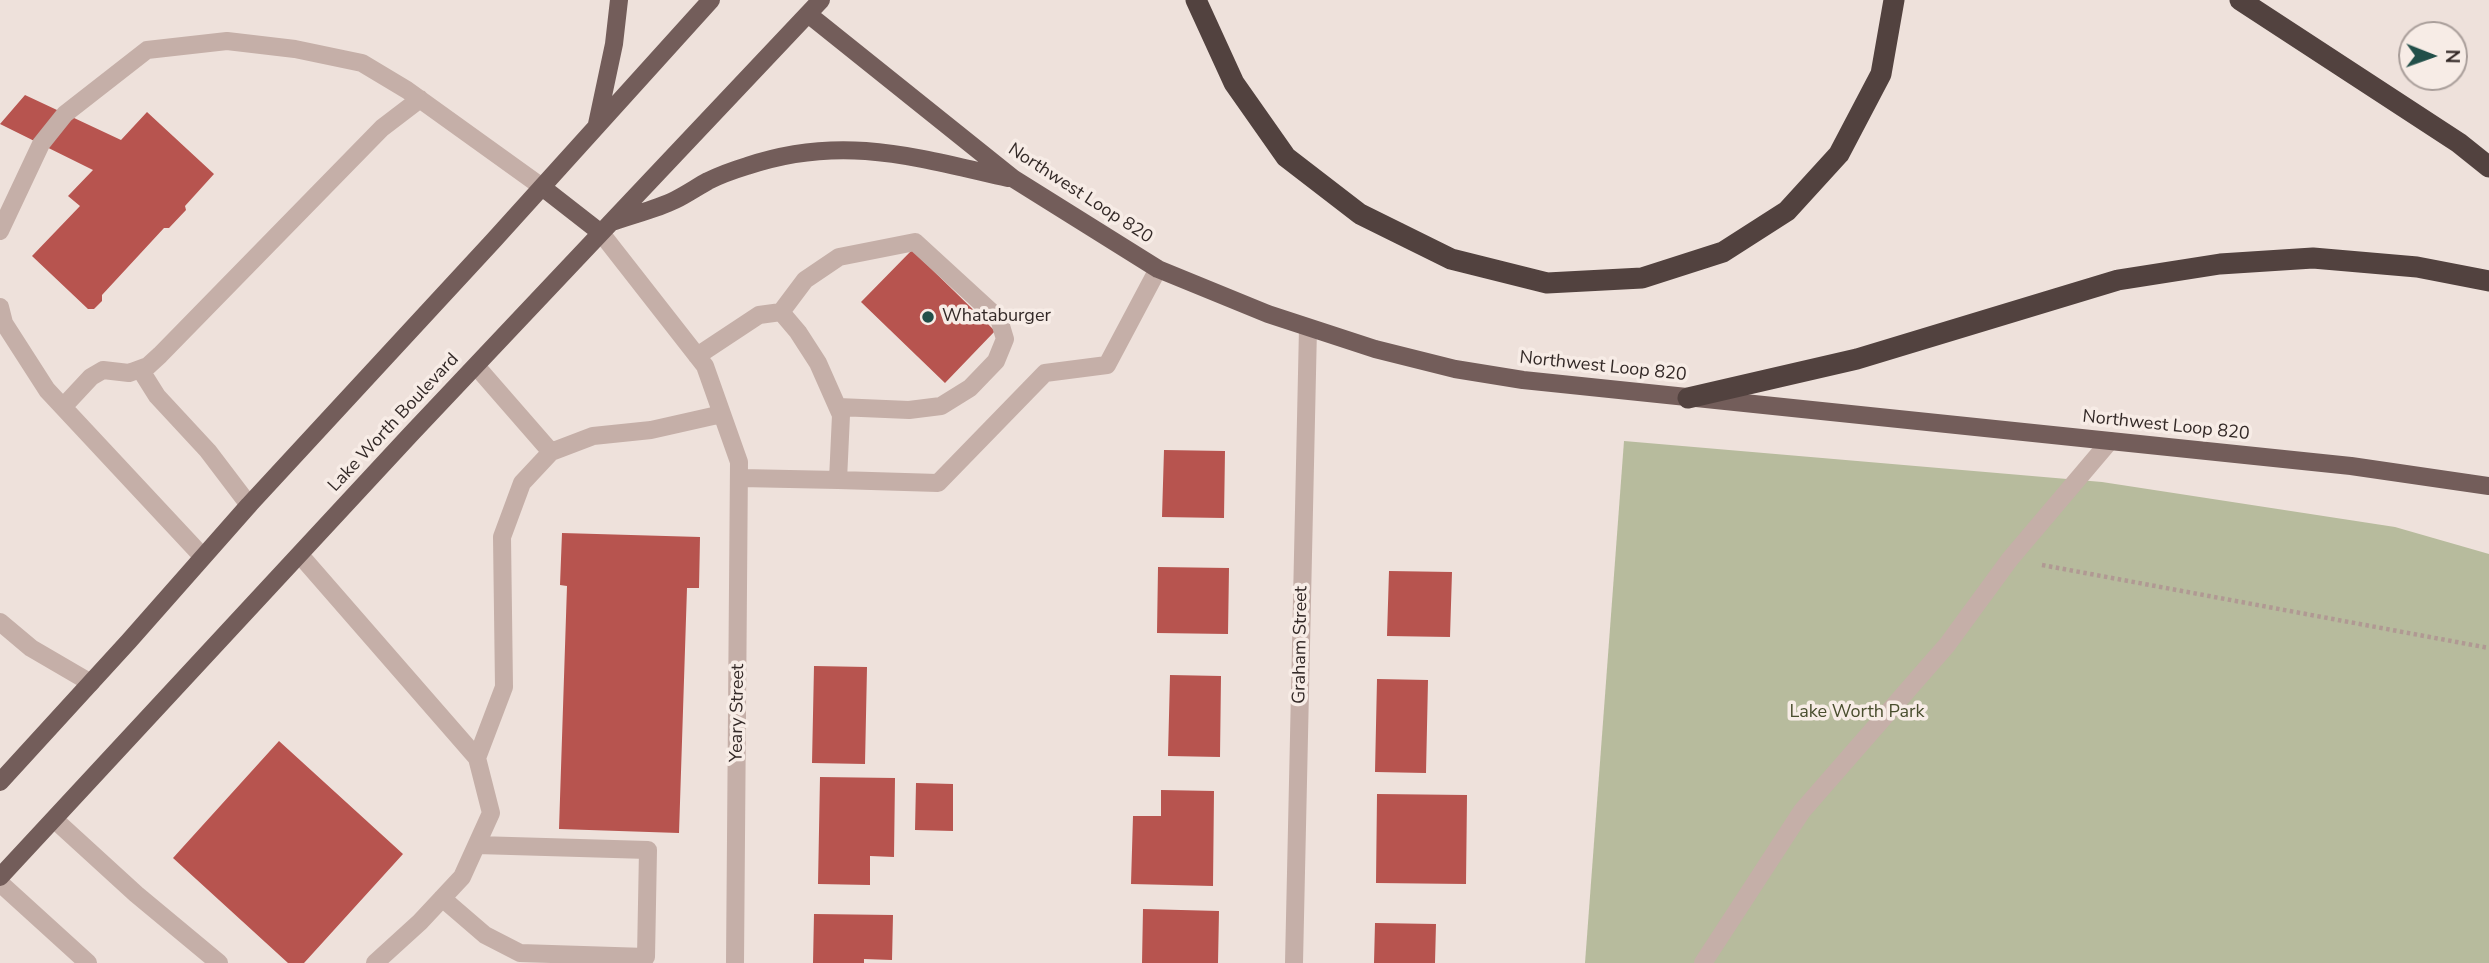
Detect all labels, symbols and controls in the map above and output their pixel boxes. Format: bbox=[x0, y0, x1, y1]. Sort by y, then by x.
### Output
north arrow bbox=[2398, 21, 2468, 91]
text: N bbox=[2439, 49, 2465, 64]
street label: Northwest Loop 820 bbox=[1004, 139, 1156, 249]
place label: Whataburger bbox=[942, 306, 1051, 328]
marker: Whataburger bbox=[920, 309, 936, 325]
street label: Northwest Loop 820 bbox=[1518, 347, 1688, 387]
street label: Lake Worth Boulevard bbox=[324, 349, 464, 497]
street label: Northwest Loop 820 bbox=[2081, 406, 2251, 446]
street label: Graham Street bbox=[1289, 586, 1313, 704]
street label: Yeary Street bbox=[726, 664, 750, 762]
park label: Lake Worth Park bbox=[1789, 702, 1925, 724]

